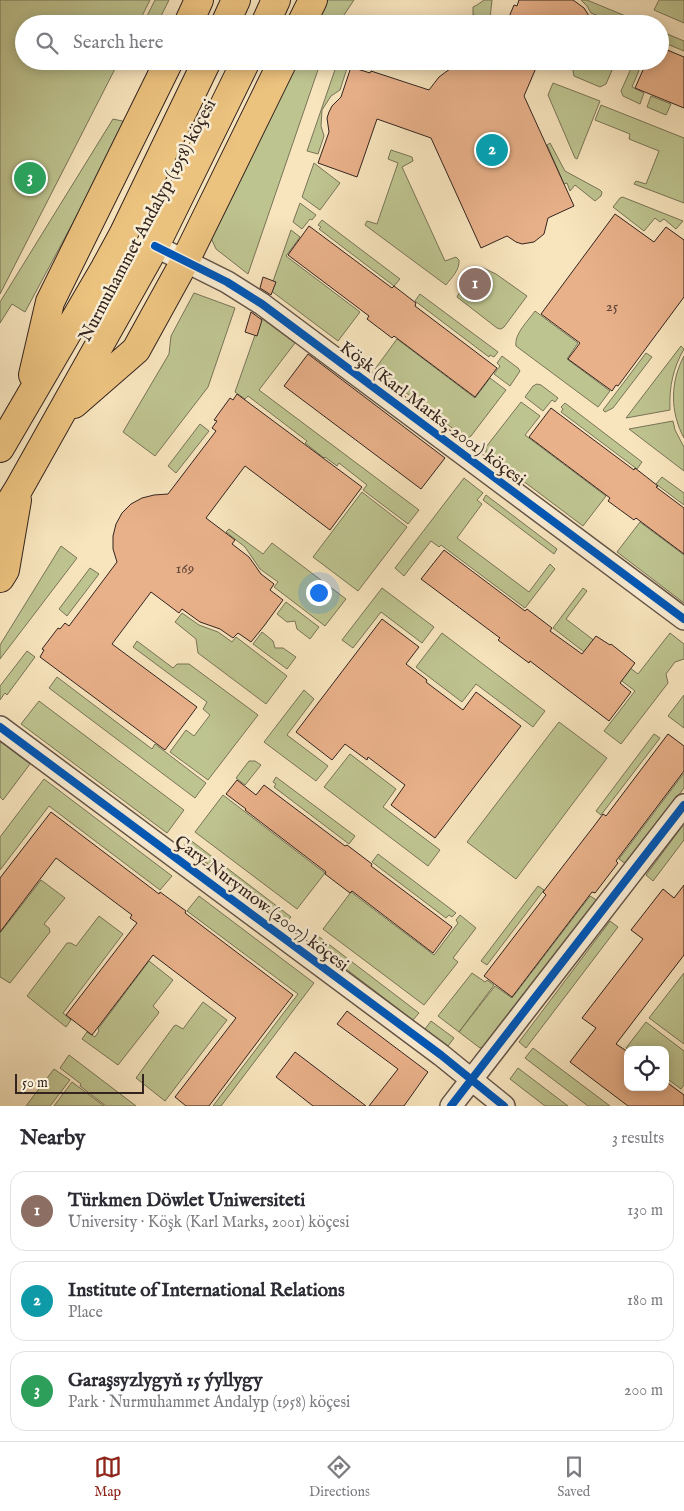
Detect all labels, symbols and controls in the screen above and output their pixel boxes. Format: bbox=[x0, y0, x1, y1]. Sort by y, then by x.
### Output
search box bbox=[15, 15, 669, 70]
icon: search bbox=[33, 29, 61, 57]
text: Search here bbox=[73, 31, 164, 55]
street label: Nurmuhammet Andalyp (1958) köçesi bbox=[74, 95, 222, 346]
pin: 2 bbox=[476, 131, 508, 169]
pin: 3 bbox=[14, 159, 46, 197]
pin: 1 bbox=[459, 265, 491, 303]
house number: 25 bbox=[606, 297, 619, 316]
street label: Köşk (Karl Marks, 2001) köçesi bbox=[335, 337, 530, 492]
house number: 169 bbox=[176, 559, 194, 578]
your location bbox=[306, 580, 332, 606]
street label: Çary Nurymow (2007) köçesi bbox=[169, 831, 353, 978]
map controls bbox=[624, 1046, 669, 1091]
button: locate bbox=[624, 1046, 669, 1091]
scale bar bbox=[15, 1071, 144, 1094]
text: 50 m bbox=[22, 1074, 48, 1092]
text: Nearby bbox=[20, 1125, 85, 1152]
text: 3 results bbox=[612, 1129, 664, 1149]
text: Türkmen Döwlet Uniwersiteti bbox=[68, 1189, 305, 1213]
text: 1 bbox=[34, 1201, 40, 1221]
text: 130 m bbox=[627, 1201, 663, 1221]
text: University · Köşk (Karl Marks, 2001) köçesi bbox=[68, 1213, 350, 1233]
text: Institute of International Relations bbox=[68, 1279, 345, 1303]
text: 2 bbox=[33, 1291, 41, 1311]
text: 180 m bbox=[627, 1291, 663, 1311]
text: Place bbox=[68, 1303, 103, 1323]
text: Garaşsyzlygyň 15 ýyllygy bbox=[68, 1369, 263, 1393]
text: 3 bbox=[34, 1381, 40, 1401]
text: 200 m bbox=[624, 1381, 663, 1401]
text: Park · Nurmuhammet Andalyp (1958) köçesi bbox=[68, 1393, 350, 1413]
tab: Map bbox=[94, 1453, 122, 1501]
tab: Directions bbox=[309, 1453, 370, 1501]
tab: Saved bbox=[557, 1453, 590, 1501]

